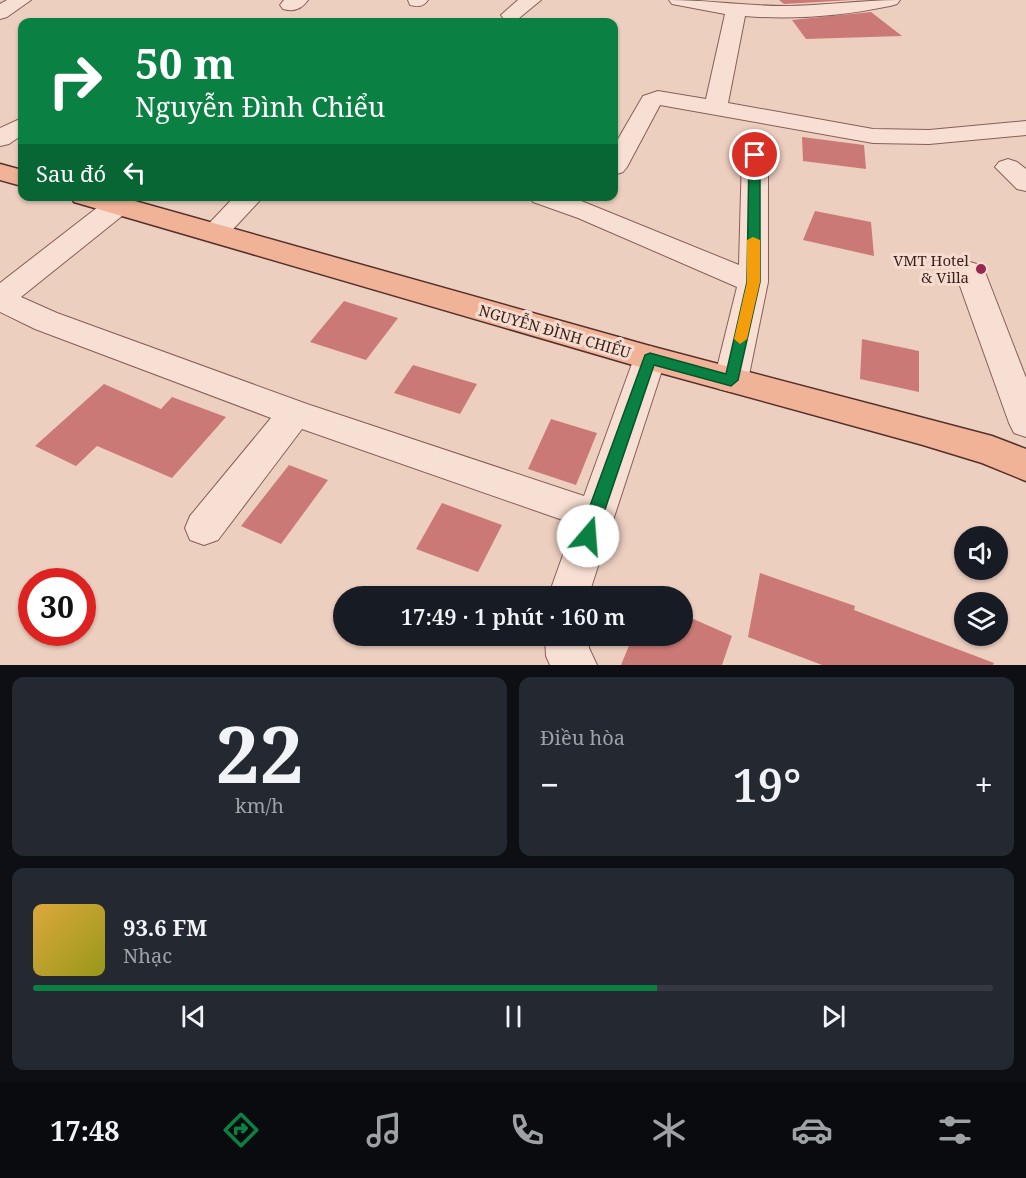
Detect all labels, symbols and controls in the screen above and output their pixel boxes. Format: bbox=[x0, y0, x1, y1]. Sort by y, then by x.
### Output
text: 50 m bbox=[135, 34, 235, 91]
icon: right bbox=[36, 42, 114, 120]
text: Nguyễn Đình Chiểu bbox=[135, 88, 385, 125]
pin bbox=[729, 129, 780, 180]
icon: arrive bbox=[738, 138, 771, 171]
icon: left bbox=[118, 156, 151, 189]
text: Sau đó bbox=[36, 158, 106, 188]
place label: VMT Hotel & Villa bbox=[893, 250, 969, 287]
marker: VMT Hotel & Villa bbox=[974, 262, 988, 276]
street label: NGUYỄN ĐÌNH CHIỂU bbox=[477, 300, 634, 362]
position arrow bbox=[556, 504, 620, 568]
map controls bbox=[954, 526, 1008, 646]
button: sound bbox=[954, 526, 1008, 580]
speed limit sign: 30 bbox=[18, 568, 96, 646]
button: layers bbox=[954, 592, 1008, 646]
text: 17:49 · 1 phút · 160 m bbox=[401, 601, 625, 631]
text: 22 bbox=[215, 700, 304, 806]
text: Điều hòa bbox=[540, 724, 625, 751]
text: 19° bbox=[732, 754, 801, 815]
text: − bbox=[540, 762, 559, 807]
text: + bbox=[975, 762, 993, 807]
text: km/h bbox=[235, 792, 284, 819]
text: 93.6 FM bbox=[123, 912, 207, 942]
text: Nhạc bbox=[123, 942, 172, 969]
icon: previous bbox=[177, 1000, 210, 1033]
icon: pause bbox=[497, 1000, 530, 1033]
icon: next bbox=[817, 1000, 850, 1033]
icon: directions bbox=[220, 1109, 262, 1151]
icon: music bbox=[363, 1109, 405, 1151]
icon: phone bbox=[506, 1109, 548, 1151]
icon: climate bbox=[648, 1109, 690, 1151]
icon: car bbox=[791, 1109, 833, 1151]
icon: filters bbox=[934, 1109, 976, 1151]
text: 17:48 bbox=[50, 1112, 120, 1149]

